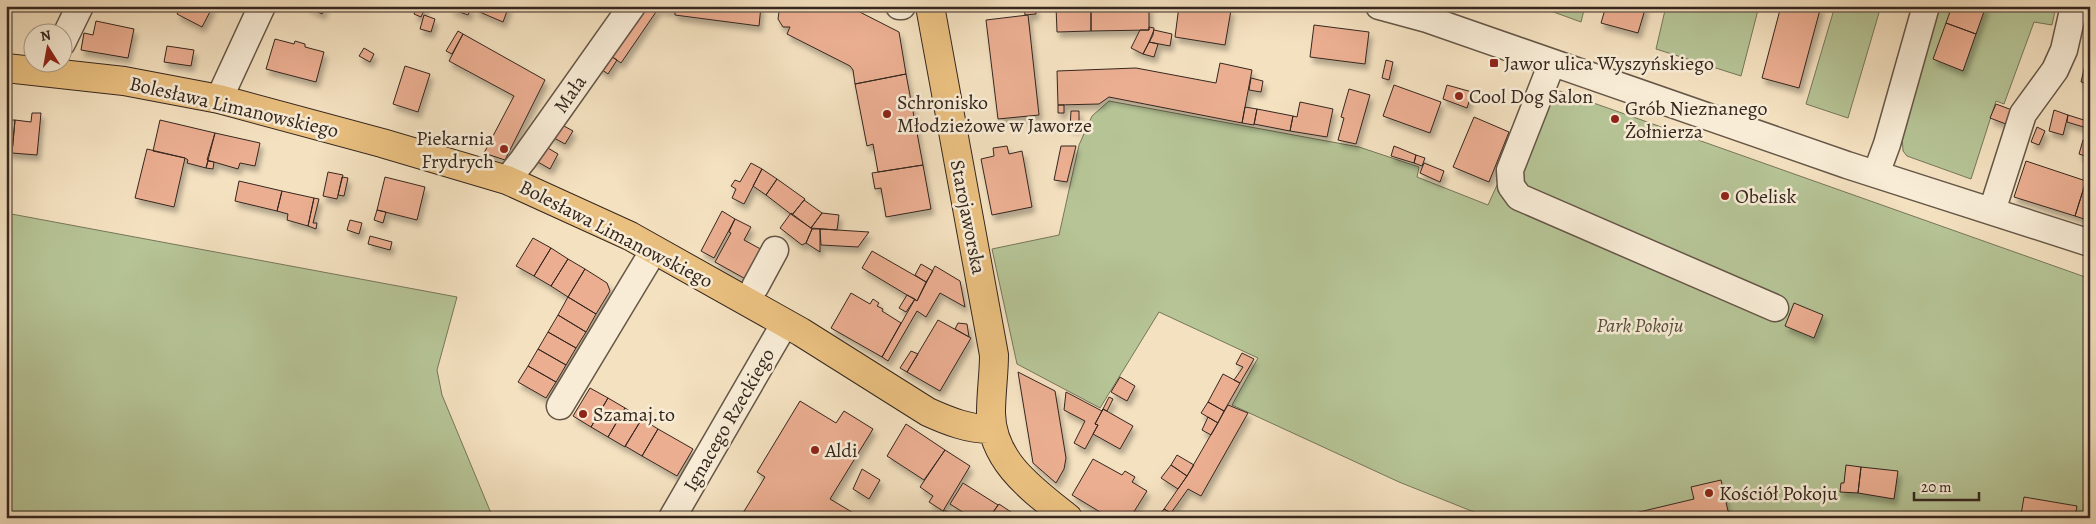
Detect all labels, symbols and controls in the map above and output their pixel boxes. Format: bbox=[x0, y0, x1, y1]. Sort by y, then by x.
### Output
north arrow bbox=[22, 22, 72, 72]
text: N bbox=[39, 25, 52, 46]
place label: Jawor ulica Wyszyńskiego bbox=[1504, 50, 1714, 77]
marker: Jawor ulica Wyszyńskiego bbox=[1488, 57, 1500, 69]
street label: Mała bbox=[547, 69, 593, 118]
street label: Bolesława Limanowskiego bbox=[127, 70, 341, 144]
place label: Cool Dog Salon bbox=[1469, 83, 1593, 110]
place label: Schronisko Młodzieżowe w Jaworze bbox=[897, 89, 1092, 139]
marker: Cool Dog Salon bbox=[1453, 90, 1465, 102]
place label: Grób Nieznanego Żołnierza bbox=[1625, 95, 1767, 145]
marker: Schronisko Młodzieżowe w Jaworze bbox=[881, 108, 893, 120]
marker: Grób Nieznanego Żołnierza bbox=[1609, 113, 1621, 125]
place label: Piekarnia Frydrych bbox=[416, 125, 495, 175]
marker: Piekarnia Frydrych bbox=[498, 143, 510, 155]
street label: Starojaworska bbox=[944, 157, 992, 277]
street label: Bolesława Limanowskiego bbox=[515, 173, 717, 295]
place label: Obelisk bbox=[1735, 183, 1797, 210]
marker: Obelisk bbox=[1719, 190, 1731, 202]
park label: Park Pokoju bbox=[1596, 312, 1684, 339]
street label: Ignacego Rzeckiego bbox=[677, 343, 781, 497]
place label: Szamaj.to bbox=[593, 401, 675, 428]
marker: Szamaj.to bbox=[577, 408, 589, 420]
place label: Aldi bbox=[824, 437, 858, 464]
marker: Aldi bbox=[809, 444, 821, 456]
scale bar bbox=[1914, 469, 1978, 501]
text: 20 m bbox=[1921, 477, 1952, 497]
place label: Kościół Pokoju bbox=[1719, 480, 1838, 507]
marker: Kościół Pokoju bbox=[1703, 487, 1715, 499]

